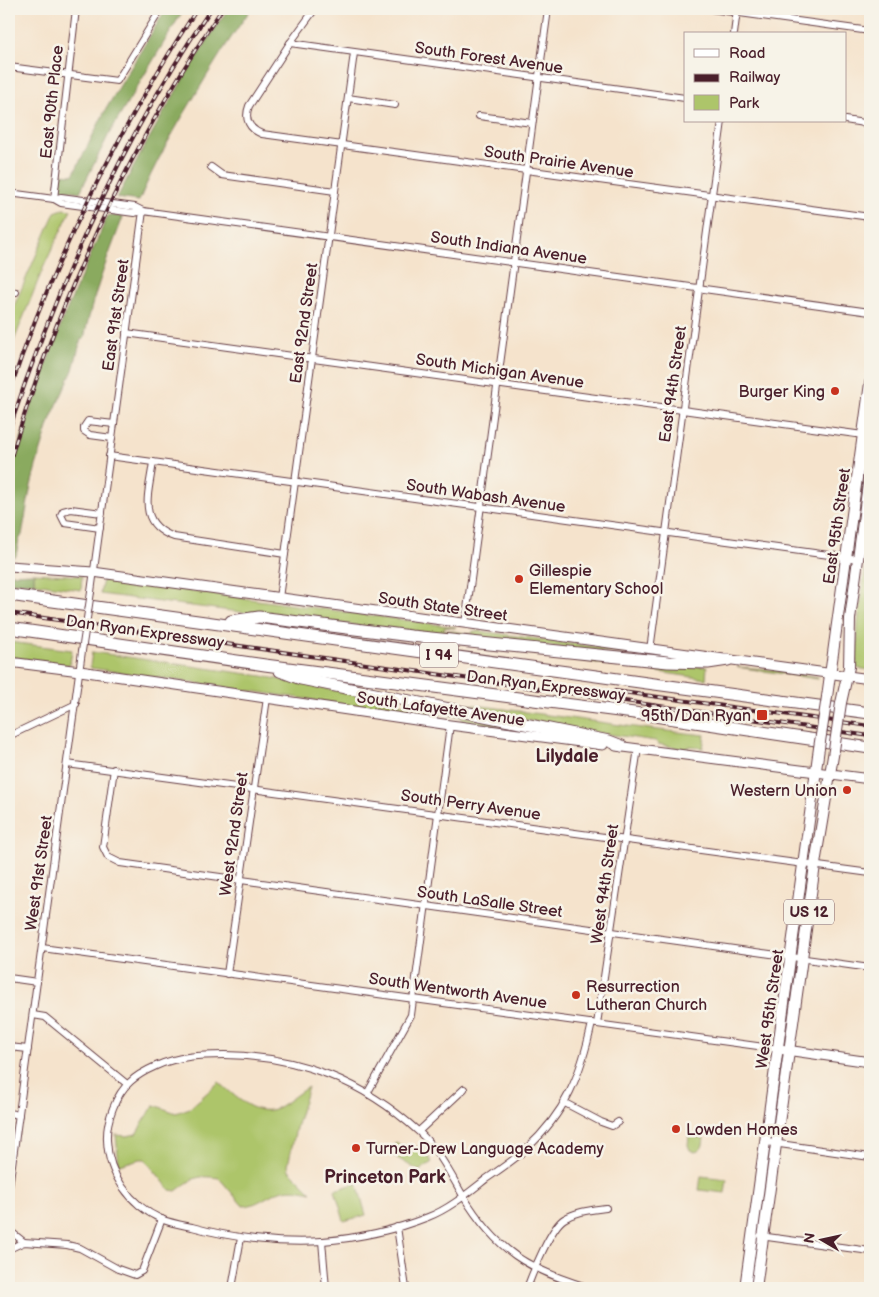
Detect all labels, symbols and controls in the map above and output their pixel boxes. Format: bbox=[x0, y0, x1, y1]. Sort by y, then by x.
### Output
legend bbox=[684, 32, 846, 122]
street label: South Forest Avenue bbox=[413, 39, 565, 78]
street label: East 90th Place bbox=[37, 44, 68, 160]
text: Road bbox=[729, 44, 765, 63]
text: Railway bbox=[729, 68, 780, 87]
text: Park bbox=[729, 94, 760, 113]
street label: South Prairie Avenue bbox=[483, 143, 635, 182]
street label: South Indiana Avenue bbox=[429, 228, 589, 269]
street label: East 91st Street bbox=[99, 258, 134, 372]
street label: East 92nd Street bbox=[287, 262, 322, 385]
street label: East 94th Street bbox=[656, 325, 691, 444]
street label: South Michigan Avenue bbox=[414, 350, 586, 393]
place label: Burger King bbox=[739, 383, 825, 402]
marker: Burger King bbox=[829, 385, 841, 397]
street label: East 95th Street bbox=[820, 467, 855, 585]
street label: South Wabash Avenue bbox=[405, 476, 567, 517]
place label: Gillespie Elementary School bbox=[529, 562, 663, 599]
marker: Gillespie Elementary School bbox=[513, 573, 525, 585]
street label: South State Street bbox=[377, 589, 509, 626]
street label: Dan Ryan Expressway bbox=[64, 612, 226, 653]
road number: I 94 bbox=[420, 642, 458, 668]
street label: Dan Ryan Expressway bbox=[465, 667, 627, 706]
street label: South Lafayette Avenue bbox=[356, 688, 526, 731]
place label: 95th/Dan Ryan bbox=[641, 707, 751, 726]
marker: 95th/Dan Ryan bbox=[755, 708, 769, 722]
district label: Lilydale bbox=[535, 746, 599, 767]
street label: West 92nd Street bbox=[216, 771, 253, 897]
place label: Western Union bbox=[730, 782, 837, 801]
marker: Western Union bbox=[841, 784, 853, 796]
street label: South Perry Avenue bbox=[400, 786, 542, 825]
street label: West 91st Street bbox=[22, 814, 57, 932]
street label: West 94th Street bbox=[588, 823, 623, 945]
street label: South LaSalle Street bbox=[416, 883, 564, 922]
road number: US 12 bbox=[784, 900, 834, 924]
street label: West 95th Street bbox=[753, 948, 788, 1070]
street label: South Wentworth Avenue bbox=[368, 970, 548, 1013]
place label: Resurrection Lutheran Church bbox=[586, 978, 707, 1015]
marker: Resurrection Lutheran Church bbox=[570, 989, 582, 1001]
place label: Lowden Homes bbox=[686, 1121, 798, 1140]
marker: Lowden Homes bbox=[670, 1123, 682, 1135]
place label: Turner-Drew Language Academy bbox=[366, 1140, 604, 1159]
marker: Turner-Drew Language Academy bbox=[350, 1142, 362, 1154]
district label: Princeton Park bbox=[324, 1167, 446, 1188]
north arrow bbox=[796, 1214, 846, 1264]
text: N bbox=[800, 1232, 819, 1245]

